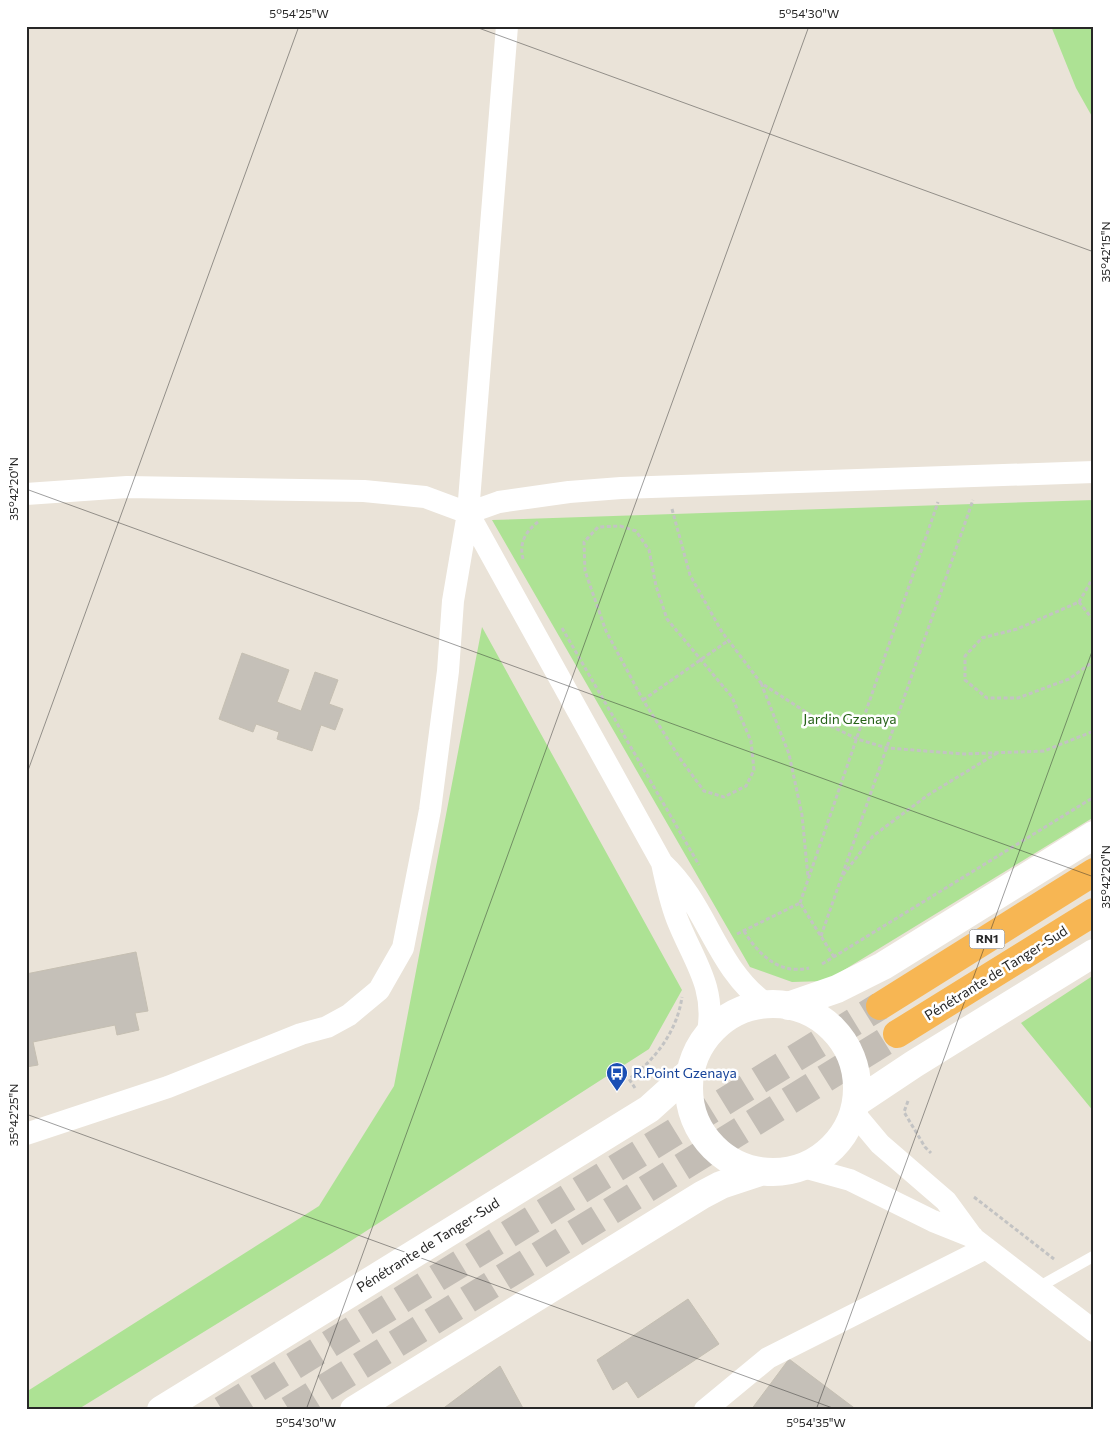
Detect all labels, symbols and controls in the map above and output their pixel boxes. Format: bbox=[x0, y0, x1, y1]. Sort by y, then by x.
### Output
text: 5°54'25"W bbox=[269, 6, 329, 20]
text: 5°54'30"W bbox=[779, 6, 839, 20]
text: 35°42'15"N bbox=[1098, 221, 1112, 283]
text: 35°42'20"N bbox=[6, 457, 20, 521]
park label: Jardin Gzenaya bbox=[803, 710, 897, 727]
text: 35°42'20"N bbox=[1098, 845, 1112, 909]
street label: Pénétrante de Tanger-Sud bbox=[921, 922, 1070, 1024]
road number: RN1 bbox=[970, 930, 1004, 949]
bus stop icon: R.Point Gzenaya bbox=[605, 1061, 629, 1092]
place label: R.Point Gzenaya bbox=[633, 1064, 737, 1081]
text: 35°42'25"N bbox=[6, 1084, 20, 1146]
street label: Pénétrante de Tanger-Sud bbox=[353, 1194, 502, 1296]
text: 5°54'30"W bbox=[276, 1415, 336, 1429]
text: 5°54'35"W bbox=[786, 1415, 846, 1429]

